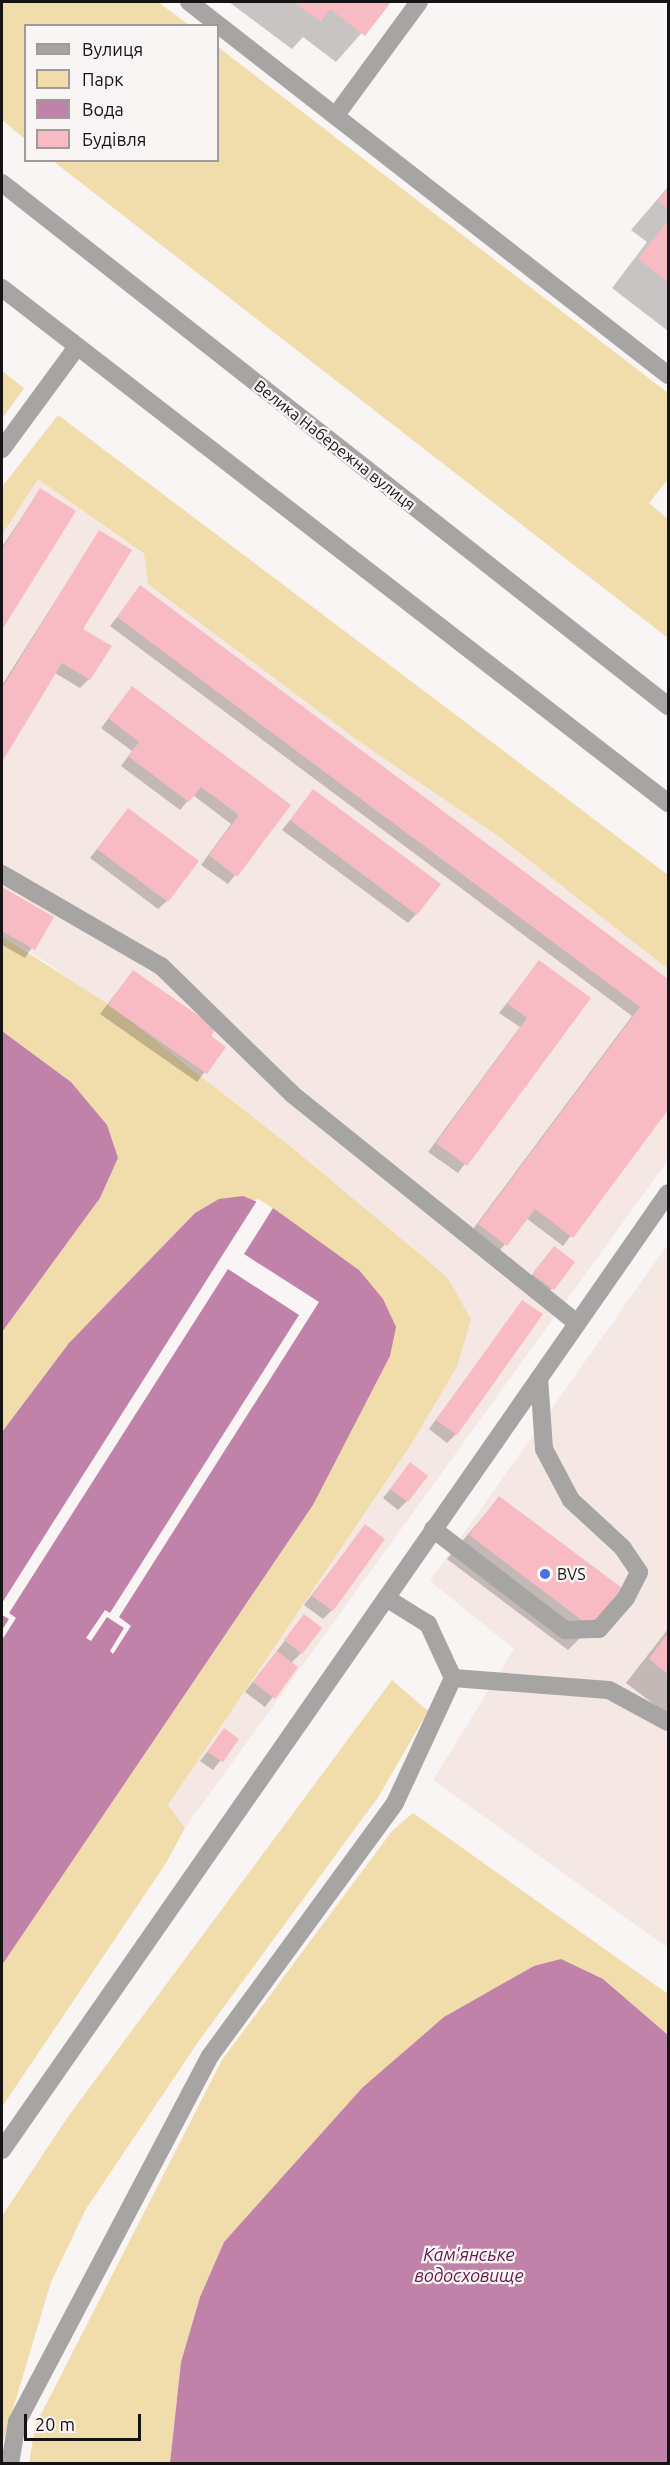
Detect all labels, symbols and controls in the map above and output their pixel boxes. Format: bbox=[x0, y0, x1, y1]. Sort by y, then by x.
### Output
legend bbox=[24, 24, 219, 162]
text: Вулиця bbox=[82, 39, 143, 59]
text: Парк bbox=[82, 69, 123, 89]
text: Вода bbox=[82, 99, 124, 119]
text: Будівля bbox=[82, 129, 147, 149]
street label: Велика Набережна вулиця bbox=[250, 376, 420, 514]
place label: BVS bbox=[557, 1564, 586, 1584]
marker: BVS bbox=[538, 1567, 552, 1581]
water label: Кам'янське водосховище bbox=[414, 2244, 524, 2286]
scale bar bbox=[27, 2402, 144, 2440]
text: 20 m bbox=[35, 2414, 75, 2434]

